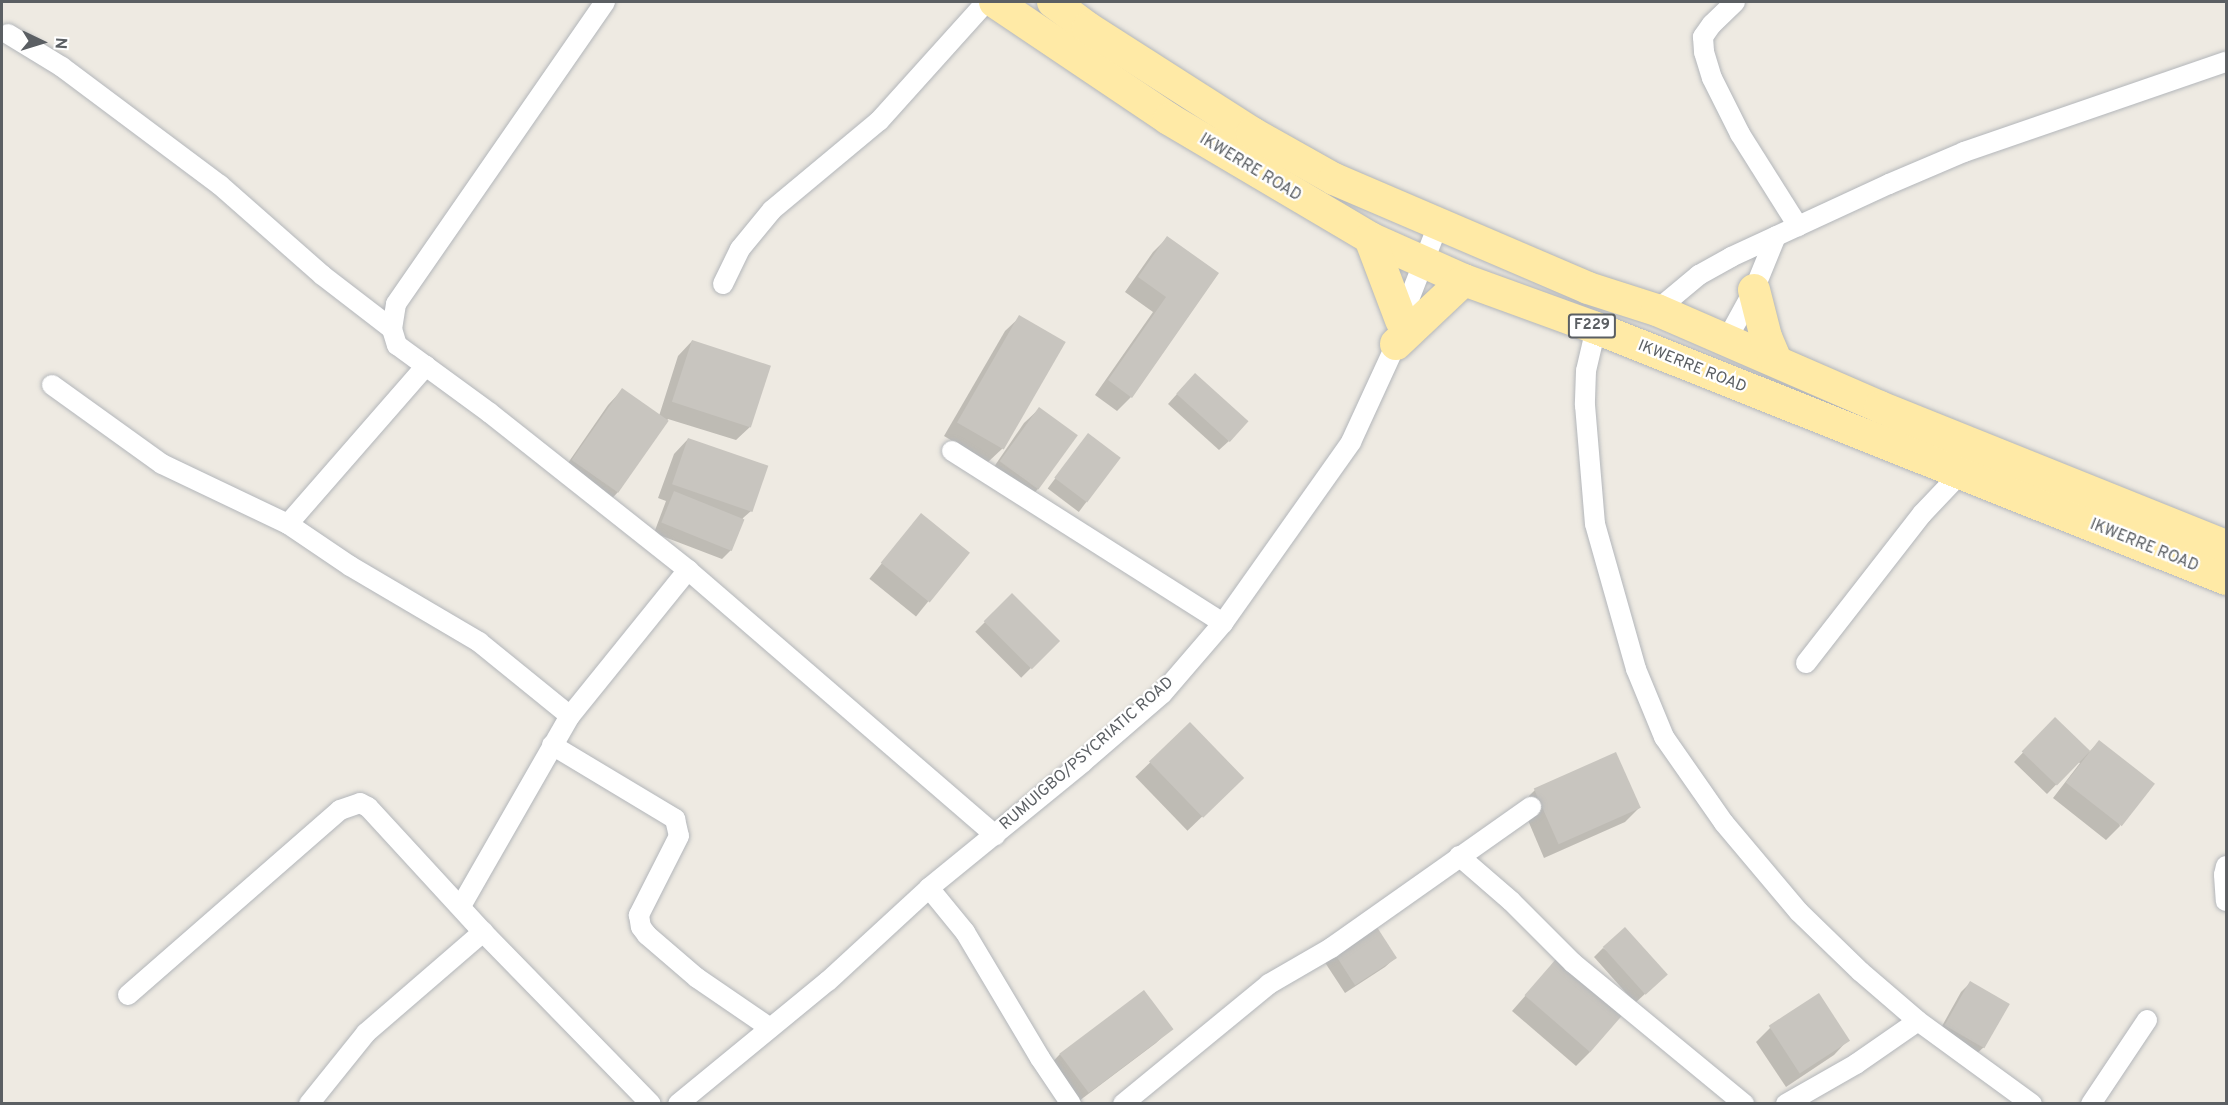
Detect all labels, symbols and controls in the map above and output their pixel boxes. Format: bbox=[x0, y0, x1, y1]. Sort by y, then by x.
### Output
north arrow bbox=[12, 12, 72, 72]
text: N bbox=[50, 37, 70, 50]
street label: IKWERRE ROAD bbox=[1196, 130, 1304, 206]
road number: F229 bbox=[1566, 314, 1618, 338]
street label: IKWERRE ROAD bbox=[1635, 337, 1749, 397]
street label: IKWERRE ROAD bbox=[2087, 516, 2201, 576]
street label: RUMUIGBO/PSYCRIATIC ROAD bbox=[996, 673, 1178, 835]

